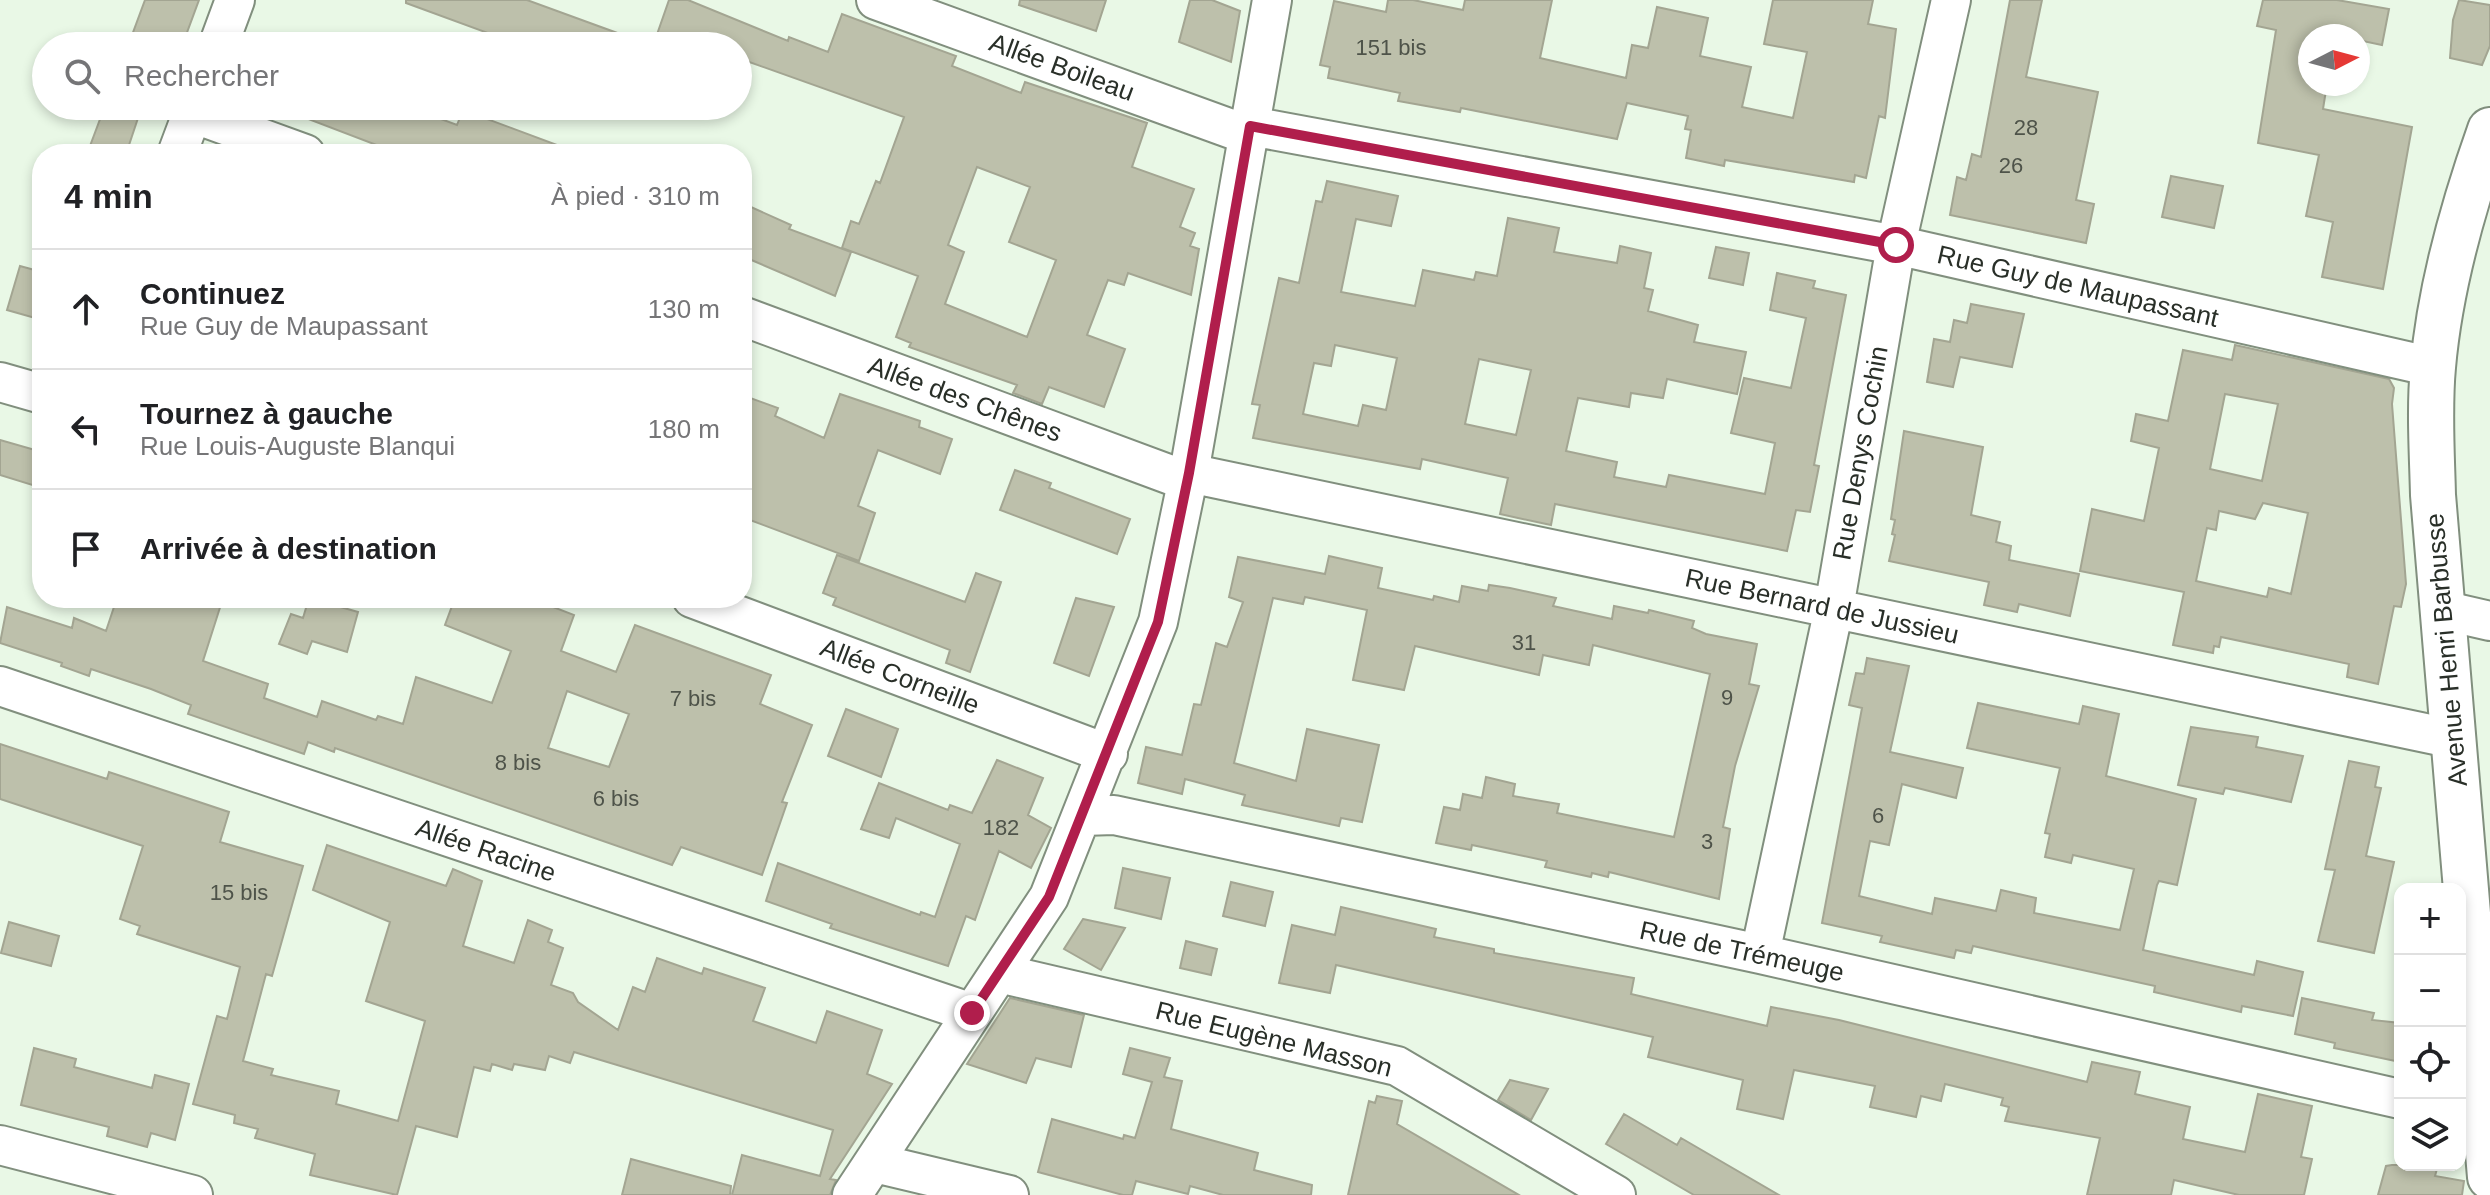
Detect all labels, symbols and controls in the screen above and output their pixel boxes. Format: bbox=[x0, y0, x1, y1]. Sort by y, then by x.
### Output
north arrow bbox=[2298, 24, 2370, 96]
street label: Allée Boileau bbox=[986, 27, 1138, 107]
search box bbox=[32, 32, 752, 120]
house number: 151 bis bbox=[1356, 35, 1426, 60]
icon: search bbox=[60, 54, 104, 98]
text: Rechercher bbox=[124, 59, 279, 92]
house number: 28 bbox=[2014, 115, 2038, 140]
house number: 26 bbox=[1999, 153, 2023, 178]
text: 4 min bbox=[64, 177, 153, 215]
text: À pied · 310 m bbox=[551, 181, 720, 211]
route start bbox=[1878, 227, 1914, 263]
street label: Rue Guy de Maupassant bbox=[1934, 239, 2222, 333]
text: Continuez bbox=[140, 277, 285, 310]
icon: ahead bbox=[64, 287, 108, 331]
text: 130 m bbox=[648, 294, 720, 324]
text: Rue Guy de Maupassant bbox=[140, 311, 428, 341]
street label: Rue Denys Cochin bbox=[1826, 344, 1894, 562]
street label: Allée des Chênes bbox=[864, 350, 1066, 448]
text: Tournez à gauche bbox=[140, 397, 393, 430]
icon: left bbox=[64, 407, 108, 451]
text: 180 m bbox=[648, 414, 720, 444]
text: Rue Louis-Auguste Blanqui bbox=[140, 431, 455, 461]
street label: Avenue Henri Barbusse bbox=[2419, 512, 2473, 788]
icon: arrive bbox=[64, 527, 108, 571]
text: Arrivée à destination bbox=[140, 532, 437, 565]
street label: Rue Bernard de Jussieu bbox=[1682, 562, 1962, 650]
house number: 31 bbox=[1512, 630, 1536, 655]
street label: Allée Corneille bbox=[816, 632, 984, 720]
house number: 9 bbox=[1721, 685, 1733, 710]
house number: 7 bis bbox=[670, 686, 716, 711]
house number: 8 bis bbox=[495, 750, 541, 775]
house number: 6 bis bbox=[593, 786, 639, 811]
house number: 6 bbox=[1872, 803, 1884, 828]
street label: Allée Racine bbox=[412, 812, 560, 888]
house number: 182 bbox=[983, 815, 1019, 840]
house number: 3 bbox=[1701, 829, 1713, 854]
house number: 15 bis bbox=[210, 880, 268, 905]
map controls bbox=[2394, 883, 2466, 1171]
button: + bbox=[2394, 883, 2466, 955]
street label: Rue de Trémeuge bbox=[1637, 915, 1847, 987]
button: − bbox=[2394, 955, 2466, 1027]
route end bbox=[954, 995, 990, 1031]
street label: Rue Eugène Masson bbox=[1153, 995, 1395, 1083]
button: locate bbox=[2394, 1027, 2466, 1099]
button: layers bbox=[2394, 1099, 2466, 1171]

